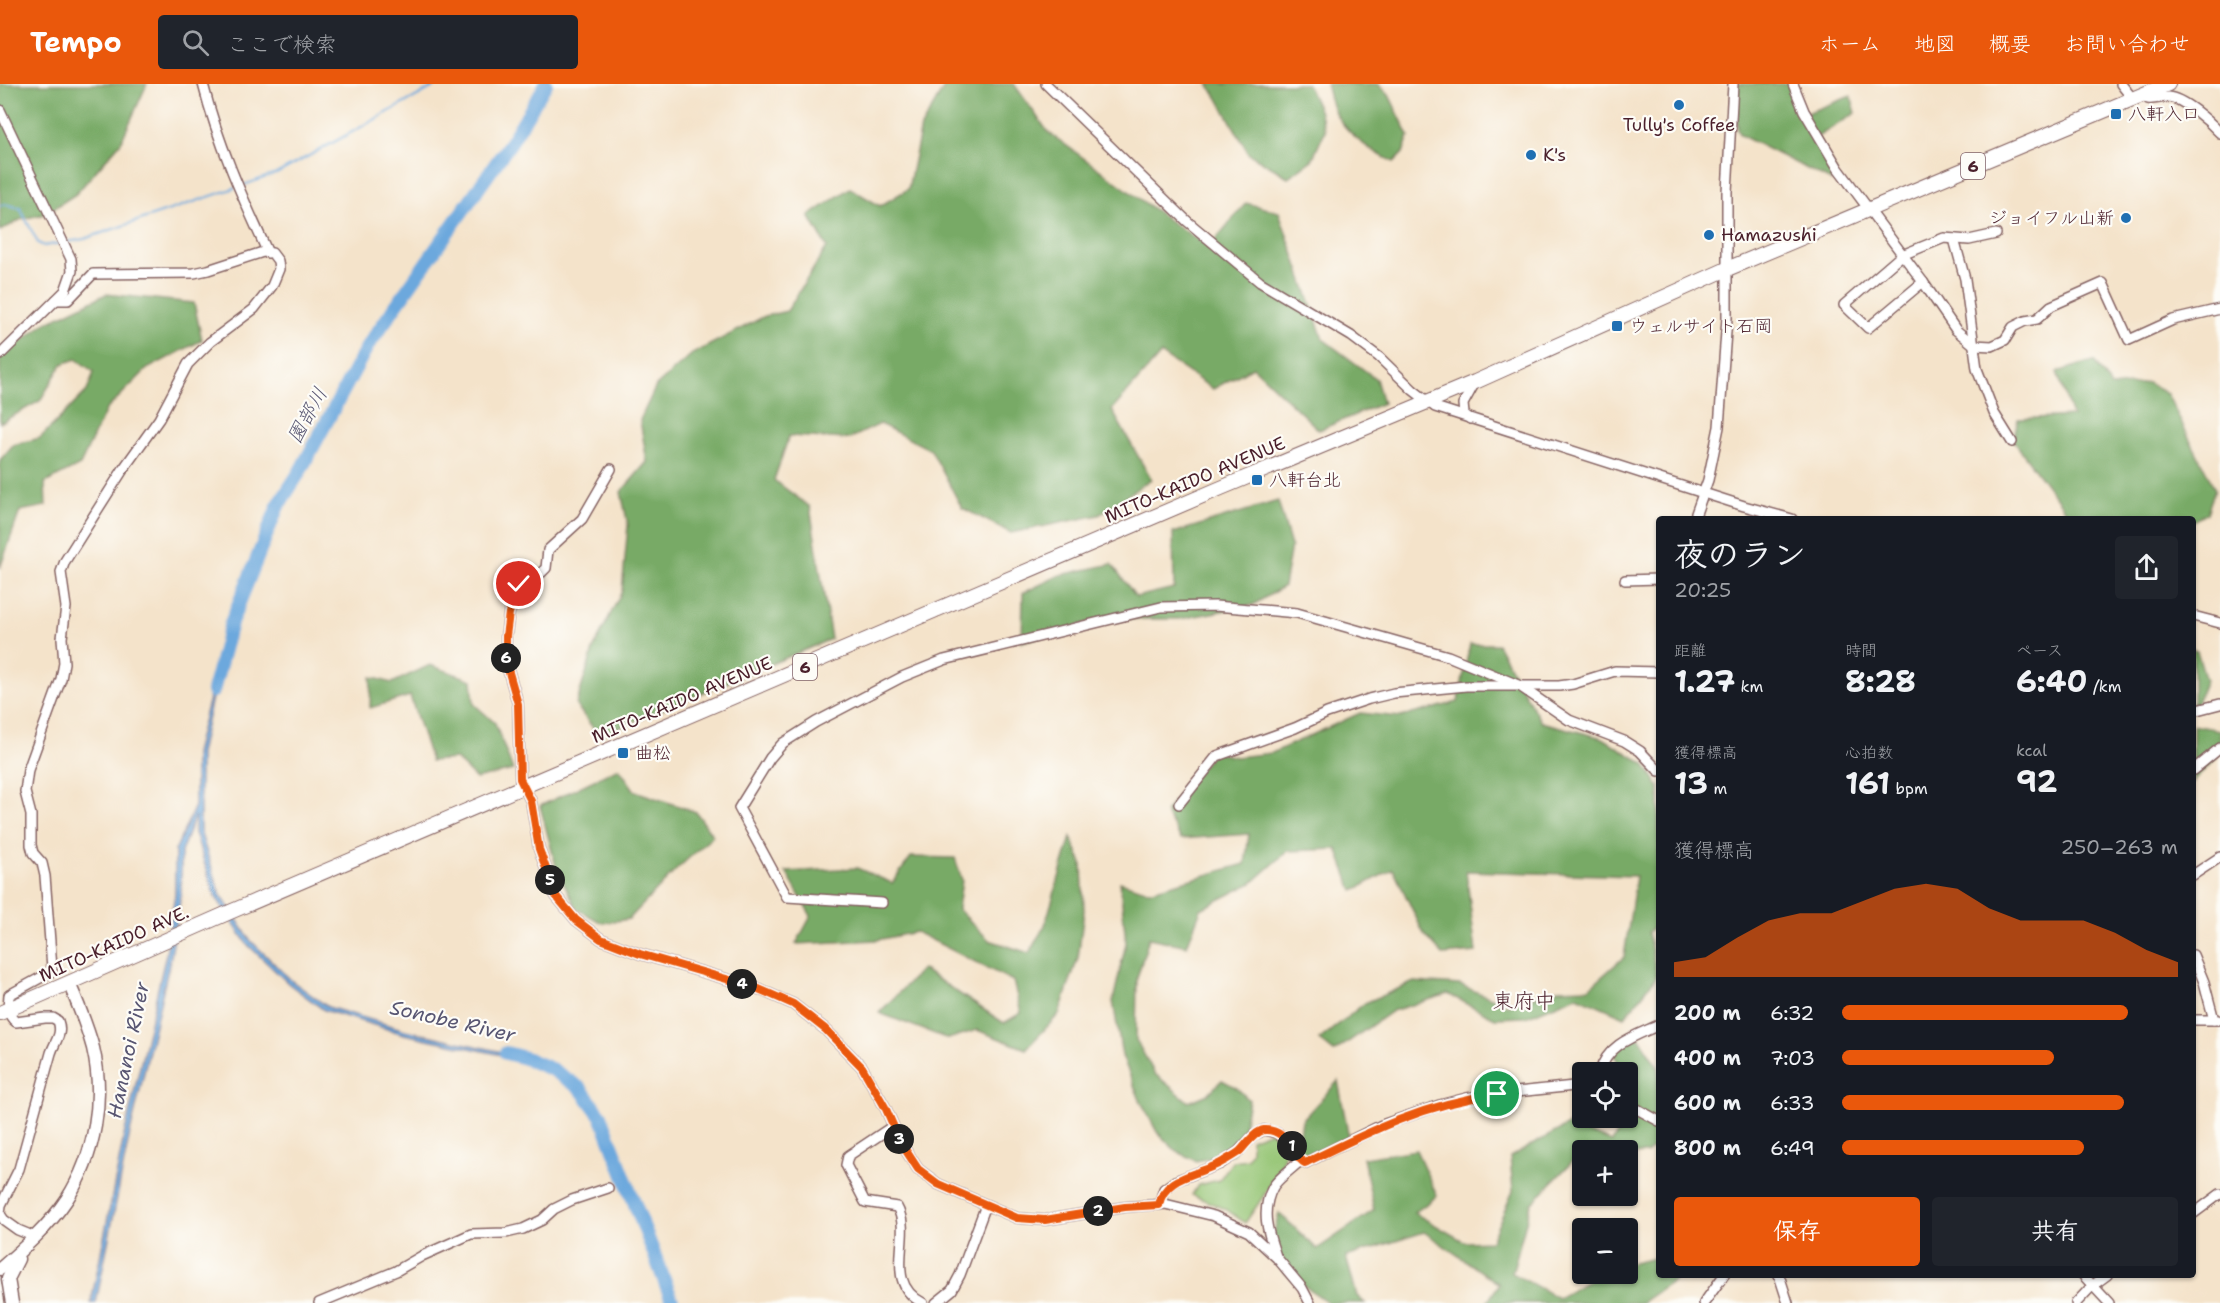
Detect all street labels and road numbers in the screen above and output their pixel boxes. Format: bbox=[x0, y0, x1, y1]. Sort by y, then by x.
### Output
road number: 6 bbox=[1961, 153, 1985, 179]
street label: MITO-KAIDO AVENUE bbox=[1101, 431, 1289, 529]
street label: MITO-KAIDO AVENUE bbox=[588, 651, 776, 749]
road number: 6 bbox=[793, 654, 817, 680]
street label: MITO-KAIDO AVE. bbox=[35, 900, 193, 988]

